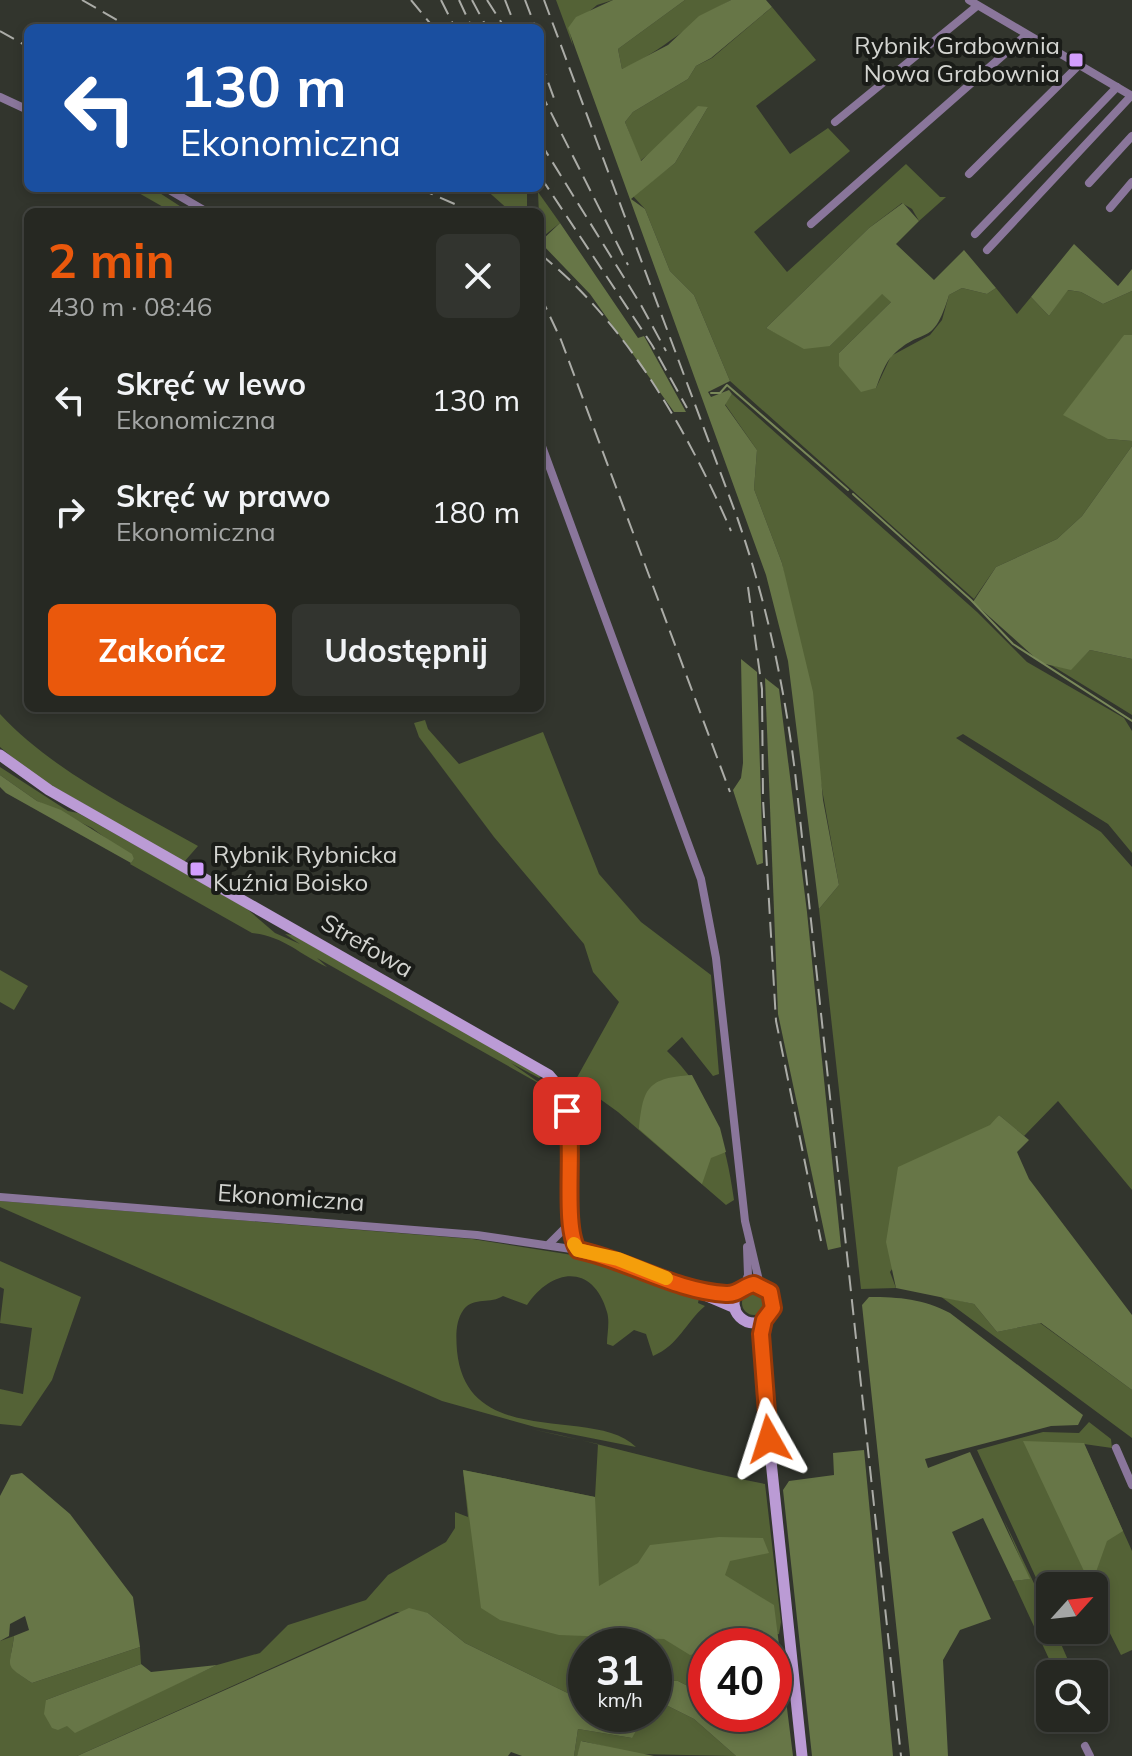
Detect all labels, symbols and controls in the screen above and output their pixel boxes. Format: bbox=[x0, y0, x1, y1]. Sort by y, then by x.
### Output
place label: Rybnik Grabownia Nowa Grabownia bbox=[854, 30, 1060, 88]
text: 130 m bbox=[180, 51, 347, 121]
marker: Rybnik Grabownia Nowa Grabownia bbox=[1067, 51, 1085, 69]
icon: left bbox=[48, 56, 152, 160]
text: Ekonomiczna bbox=[180, 120, 401, 165]
text: 2 min bbox=[48, 230, 175, 290]
button: close bbox=[436, 234, 520, 318]
text: 430 m · 08:46 bbox=[48, 290, 212, 323]
text: Skręć w lewo bbox=[116, 365, 306, 403]
icon: left bbox=[48, 378, 92, 422]
text: 130 m bbox=[432, 381, 520, 419]
text: Ekonomiczna bbox=[116, 403, 276, 436]
text: Skręć w prawo bbox=[116, 477, 331, 515]
icon: right bbox=[48, 490, 92, 534]
text: 180 m bbox=[432, 493, 520, 531]
text: Ekonomiczna bbox=[116, 515, 276, 548]
button: Zakończ bbox=[48, 604, 276, 696]
button: Udostępnij bbox=[292, 604, 520, 696]
place label: Rybnik Rybnicka Kuźnia Boisko bbox=[213, 839, 397, 897]
marker: Rybnik Rybnicka Kuźnia Boisko bbox=[188, 860, 206, 878]
street label: Strefowa bbox=[316, 907, 419, 983]
pin bbox=[533, 1077, 601, 1145]
icon: arrive bbox=[545, 1089, 589, 1133]
street label: Ekonomiczna bbox=[217, 1177, 366, 1217]
position arrow bbox=[727, 1397, 811, 1481]
north arrow bbox=[1036, 1572, 1108, 1644]
map controls bbox=[1036, 1572, 1108, 1732]
speed limit sign: 40 bbox=[688, 1628, 792, 1732]
text: 31 bbox=[596, 1645, 644, 1695]
button: search bbox=[1036, 1660, 1108, 1732]
text: km/h bbox=[597, 1687, 643, 1712]

